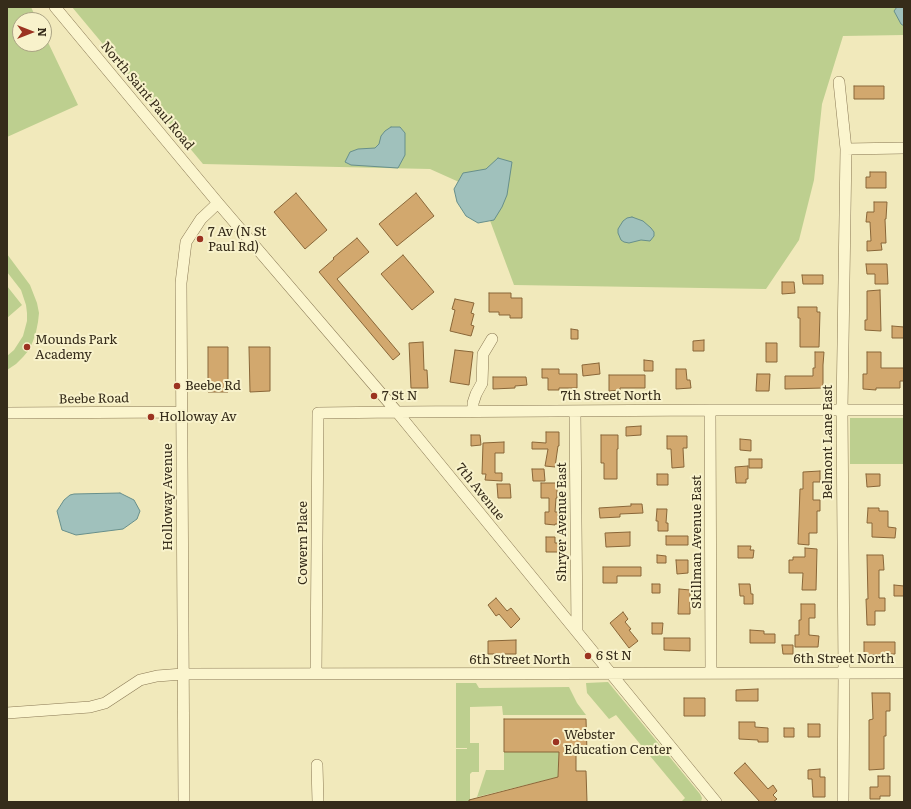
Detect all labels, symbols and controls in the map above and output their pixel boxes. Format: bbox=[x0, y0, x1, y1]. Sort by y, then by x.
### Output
north arrow bbox=[12, 12, 52, 52]
text: N bbox=[35, 27, 51, 37]
street label: North Saint Paul Road bbox=[97, 39, 197, 153]
place label: 7 Av (N St Paul Rd) bbox=[208, 224, 267, 255]
marker: 7 Av (N St Paul Rd) bbox=[195, 234, 205, 244]
place label: Mounds Park Academy bbox=[35, 332, 117, 363]
marker: Mounds Park Academy bbox=[22, 342, 32, 352]
place label: Beebe Rd bbox=[185, 378, 241, 394]
marker: Beebe Rd bbox=[172, 381, 182, 391]
street label: Belmont Lane East bbox=[820, 385, 836, 499]
place label: 7 St N bbox=[382, 388, 418, 404]
street label: 7th Street North bbox=[561, 388, 661, 404]
street label: Beebe Road bbox=[59, 391, 129, 407]
marker: 7 St N bbox=[369, 391, 379, 401]
place label: Holloway Av bbox=[159, 409, 237, 425]
marker: Holloway Av bbox=[146, 412, 156, 422]
street label: Holloway Avenue bbox=[160, 443, 176, 551]
street label: 7th Avenue bbox=[452, 460, 508, 524]
street label: Shryer Avenue East bbox=[554, 462, 570, 582]
street label: Skillman Avenue East bbox=[689, 475, 705, 609]
street label: Cowern Place bbox=[295, 501, 311, 585]
place label: 6 St N bbox=[596, 648, 632, 664]
marker: 6 St N bbox=[583, 651, 593, 661]
street label: 6th Street North bbox=[794, 651, 894, 667]
street label: 6th Street North bbox=[470, 652, 570, 668]
place label: Webster Education Center bbox=[564, 727, 672, 758]
marker: Webster Education Center bbox=[551, 737, 561, 747]

